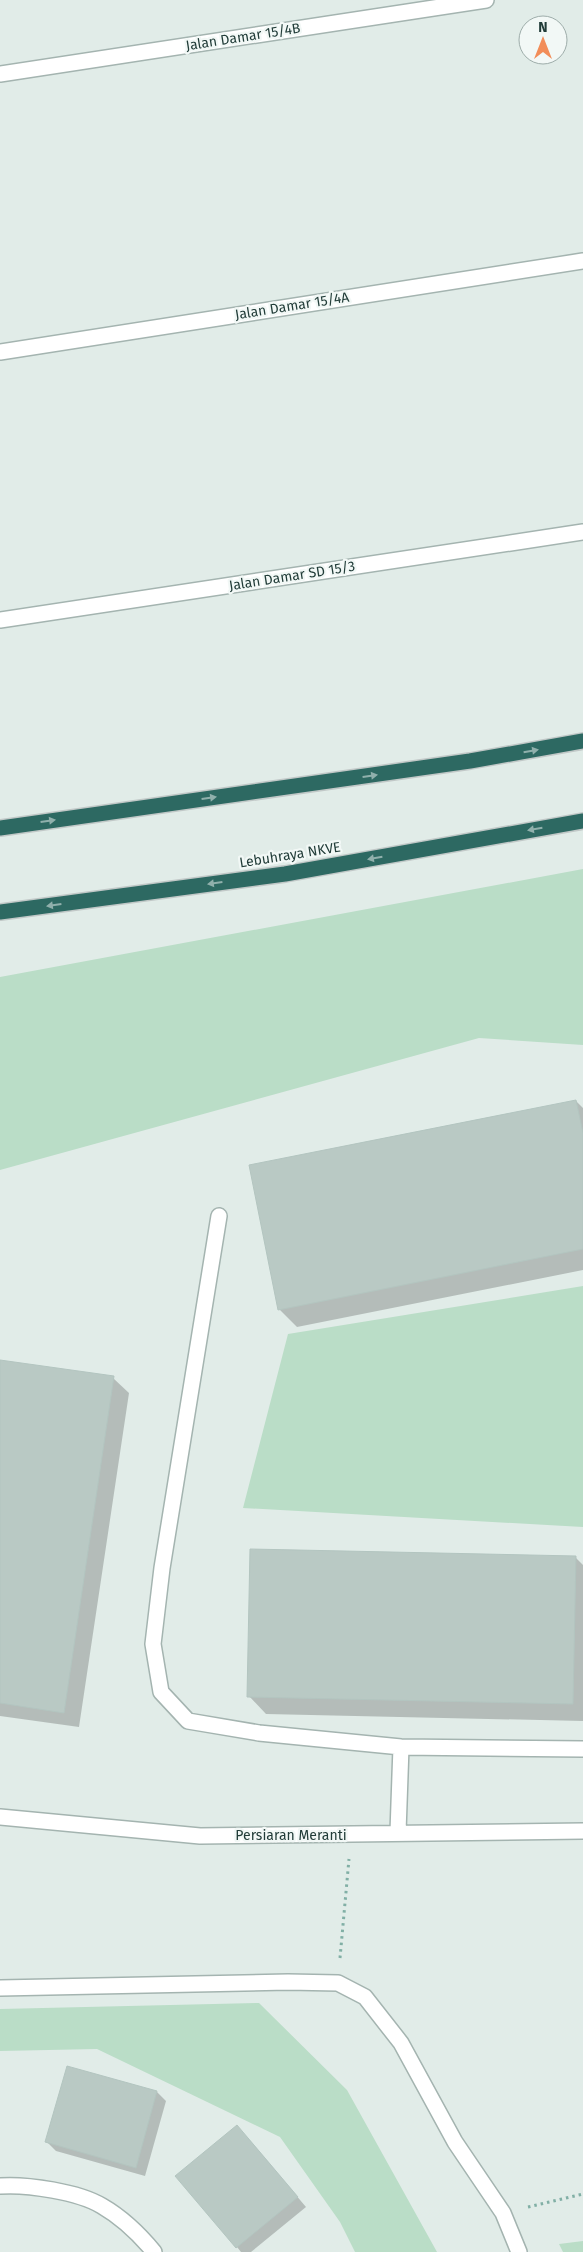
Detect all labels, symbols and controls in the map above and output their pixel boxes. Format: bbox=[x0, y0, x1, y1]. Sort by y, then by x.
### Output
north arrow bbox=[518, 15, 568, 65]
text: N bbox=[538, 19, 548, 36]
street label: Jalan Damar 15/4B bbox=[184, 20, 302, 54]
street label: Jalan Damar 15/4A bbox=[234, 289, 350, 323]
street label: Jalan Damar SD 15/3 bbox=[228, 558, 356, 594]
one-way arrow bbox=[523, 746, 539, 754]
one-way arrow bbox=[362, 771, 378, 779]
one-way arrow bbox=[202, 794, 218, 802]
one-way arrow bbox=[41, 817, 57, 825]
one-way arrow bbox=[527, 826, 543, 834]
street label: Lebuhraya NKVE bbox=[238, 839, 342, 871]
one-way arrow bbox=[367, 854, 383, 862]
one-way arrow bbox=[206, 880, 222, 888]
one-way arrow bbox=[45, 901, 61, 909]
street label: Persiaran Meranti bbox=[235, 1827, 347, 1844]

